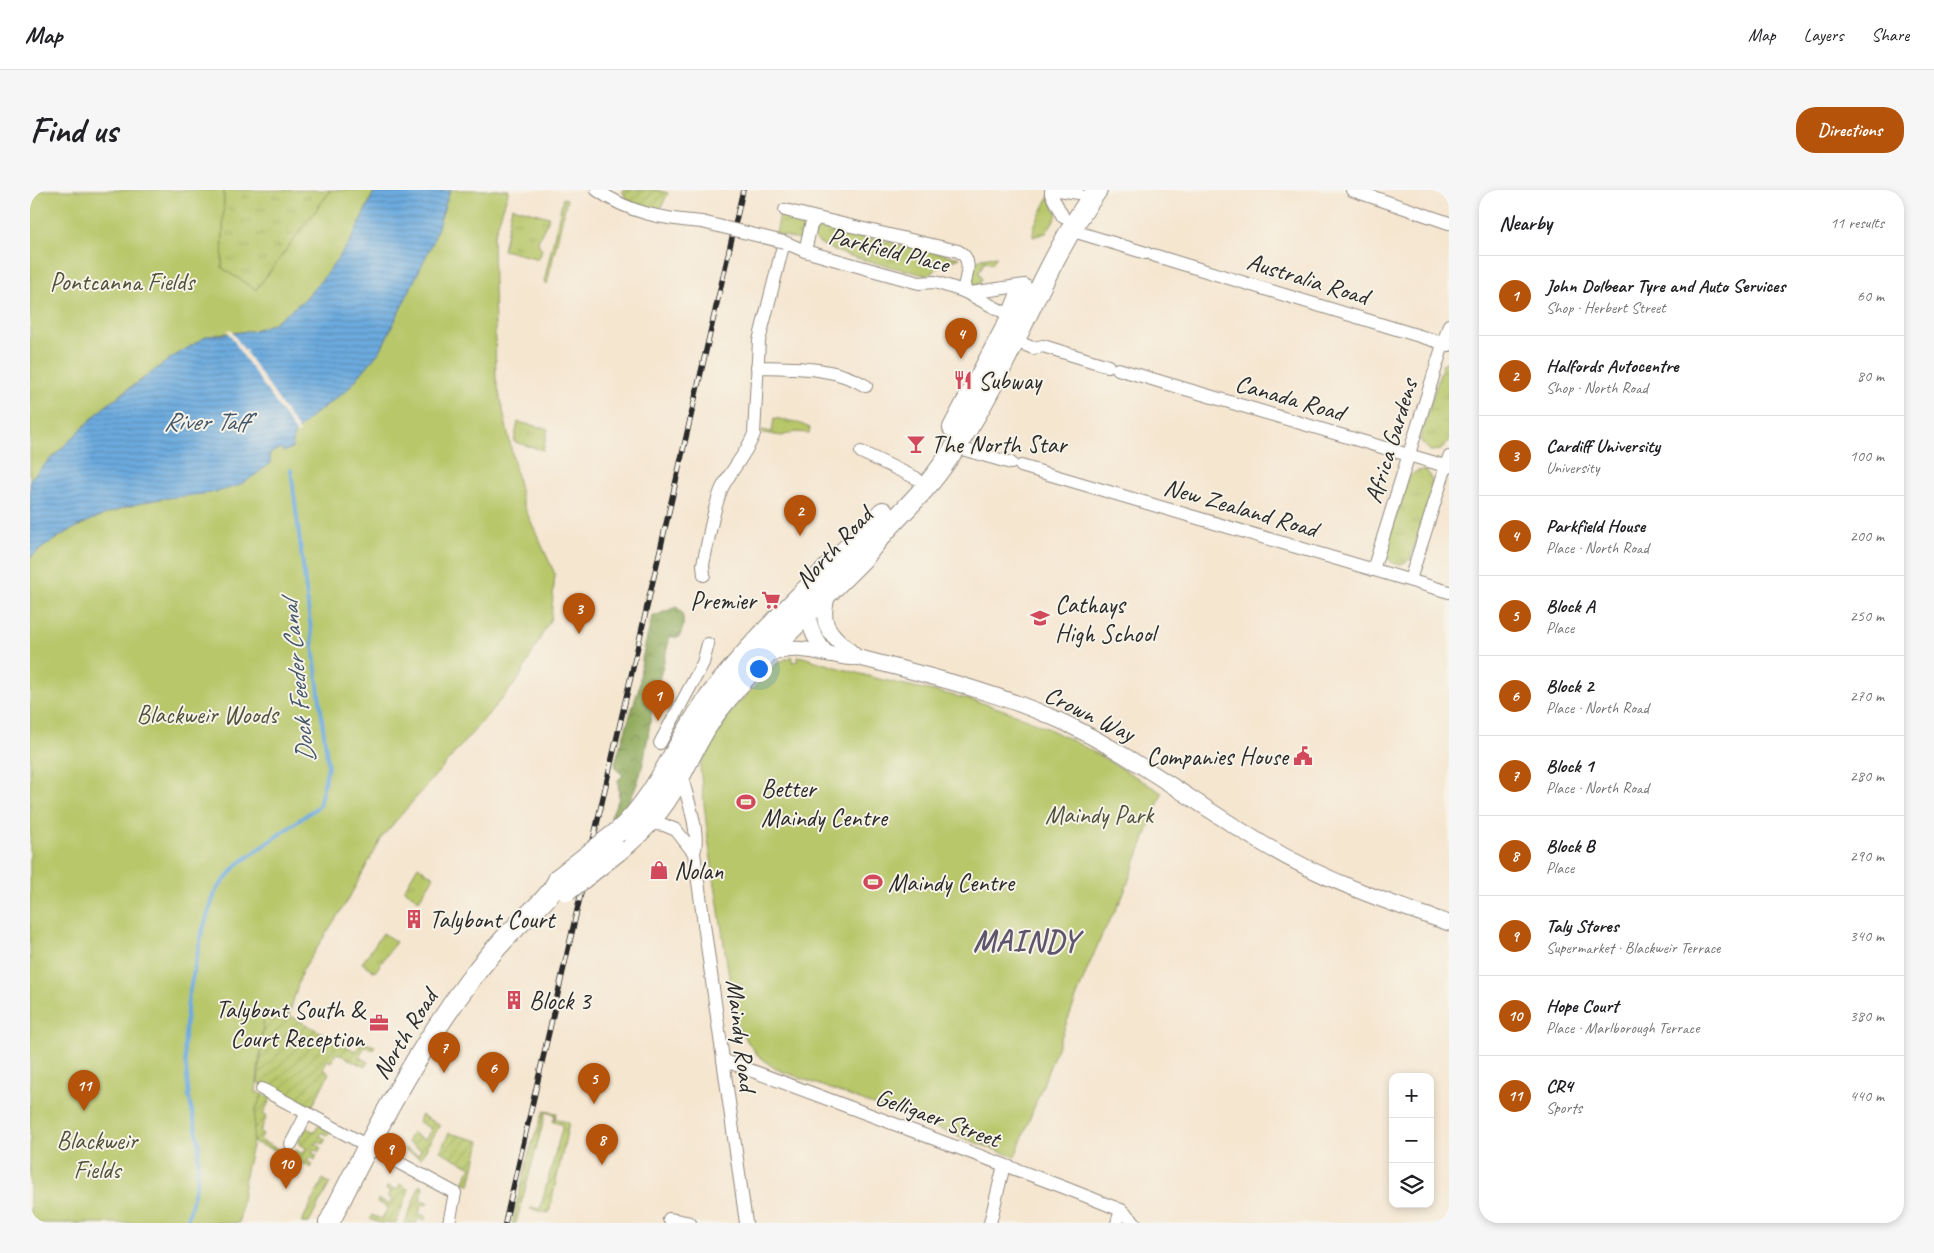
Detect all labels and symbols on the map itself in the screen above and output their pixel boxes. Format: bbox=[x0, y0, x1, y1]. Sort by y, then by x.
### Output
street label: Parkfield Place bbox=[825, 220, 954, 281]
street label: Australia Road bbox=[1243, 245, 1376, 314]
park label: Pontcanna Fields bbox=[50, 266, 197, 298]
pin: 4 bbox=[945, 318, 977, 359]
place label: Subway bbox=[978, 365, 1043, 397]
street label: Canada Road bbox=[1231, 367, 1351, 430]
restaurant icon: Subway bbox=[952, 369, 974, 391]
street label: Africa Gardens bbox=[1357, 373, 1426, 507]
water label: River Taff bbox=[164, 405, 257, 438]
place label: The North Star bbox=[931, 429, 1068, 461]
bar icon: The North Star bbox=[905, 433, 927, 455]
street label: New Zealand Road bbox=[1160, 471, 1325, 546]
pin: 2 bbox=[784, 495, 816, 536]
street label: North Road bbox=[788, 497, 882, 595]
place label: Premier bbox=[690, 585, 758, 617]
supermarket icon: Premier bbox=[760, 589, 782, 611]
place label: Cathays High School bbox=[1055, 589, 1160, 650]
water label: Dock Feeder Canal bbox=[272, 591, 322, 764]
pin: 3 bbox=[563, 593, 595, 634]
school or university icon: Cathays High School bbox=[1029, 607, 1051, 629]
your location bbox=[746, 656, 772, 682]
street label: Crown Way bbox=[1039, 678, 1142, 750]
pin: 1 bbox=[642, 680, 674, 721]
park label: Blackweir Woods bbox=[136, 699, 280, 731]
place label: Companies House bbox=[1146, 741, 1290, 773]
public building icon: Companies House bbox=[1292, 745, 1314, 767]
place label: Better Maindy Centre bbox=[761, 773, 889, 834]
sports icon: Better Maindy Centre bbox=[735, 791, 757, 813]
park label: Maindy Park bbox=[1045, 799, 1155, 831]
place label: Nolan bbox=[674, 855, 724, 887]
shop icon: Nolan bbox=[648, 859, 670, 881]
place label: Maindy Centre bbox=[888, 867, 1016, 899]
sports icon: Maindy Centre bbox=[862, 871, 884, 893]
place label: Talybont Court bbox=[429, 904, 557, 936]
building icon: Talybont Court bbox=[403, 908, 425, 930]
district label: MAINDY bbox=[973, 922, 1084, 960]
street label: Maindy Road bbox=[718, 978, 764, 1097]
street label: North Road bbox=[365, 980, 447, 1085]
place label: Block 3 bbox=[529, 985, 592, 1017]
building icon: Block 3 bbox=[503, 989, 525, 1011]
place label: Talybont South & Court Reception bbox=[216, 994, 367, 1055]
office icon: Talybont South & Court Reception bbox=[368, 1012, 390, 1034]
pin: 7 bbox=[428, 1032, 460, 1073]
pin: 6 bbox=[477, 1052, 509, 1093]
pin: 5 bbox=[578, 1063, 610, 1104]
pin: 11 bbox=[68, 1070, 100, 1111]
street label: Gelligaer Street bbox=[871, 1081, 1007, 1156]
pin: 8 bbox=[586, 1124, 618, 1165]
park label: Blackweir Fields bbox=[56, 1125, 140, 1186]
pin: 9 bbox=[374, 1133, 406, 1174]
pin: 10 bbox=[270, 1148, 302, 1189]

